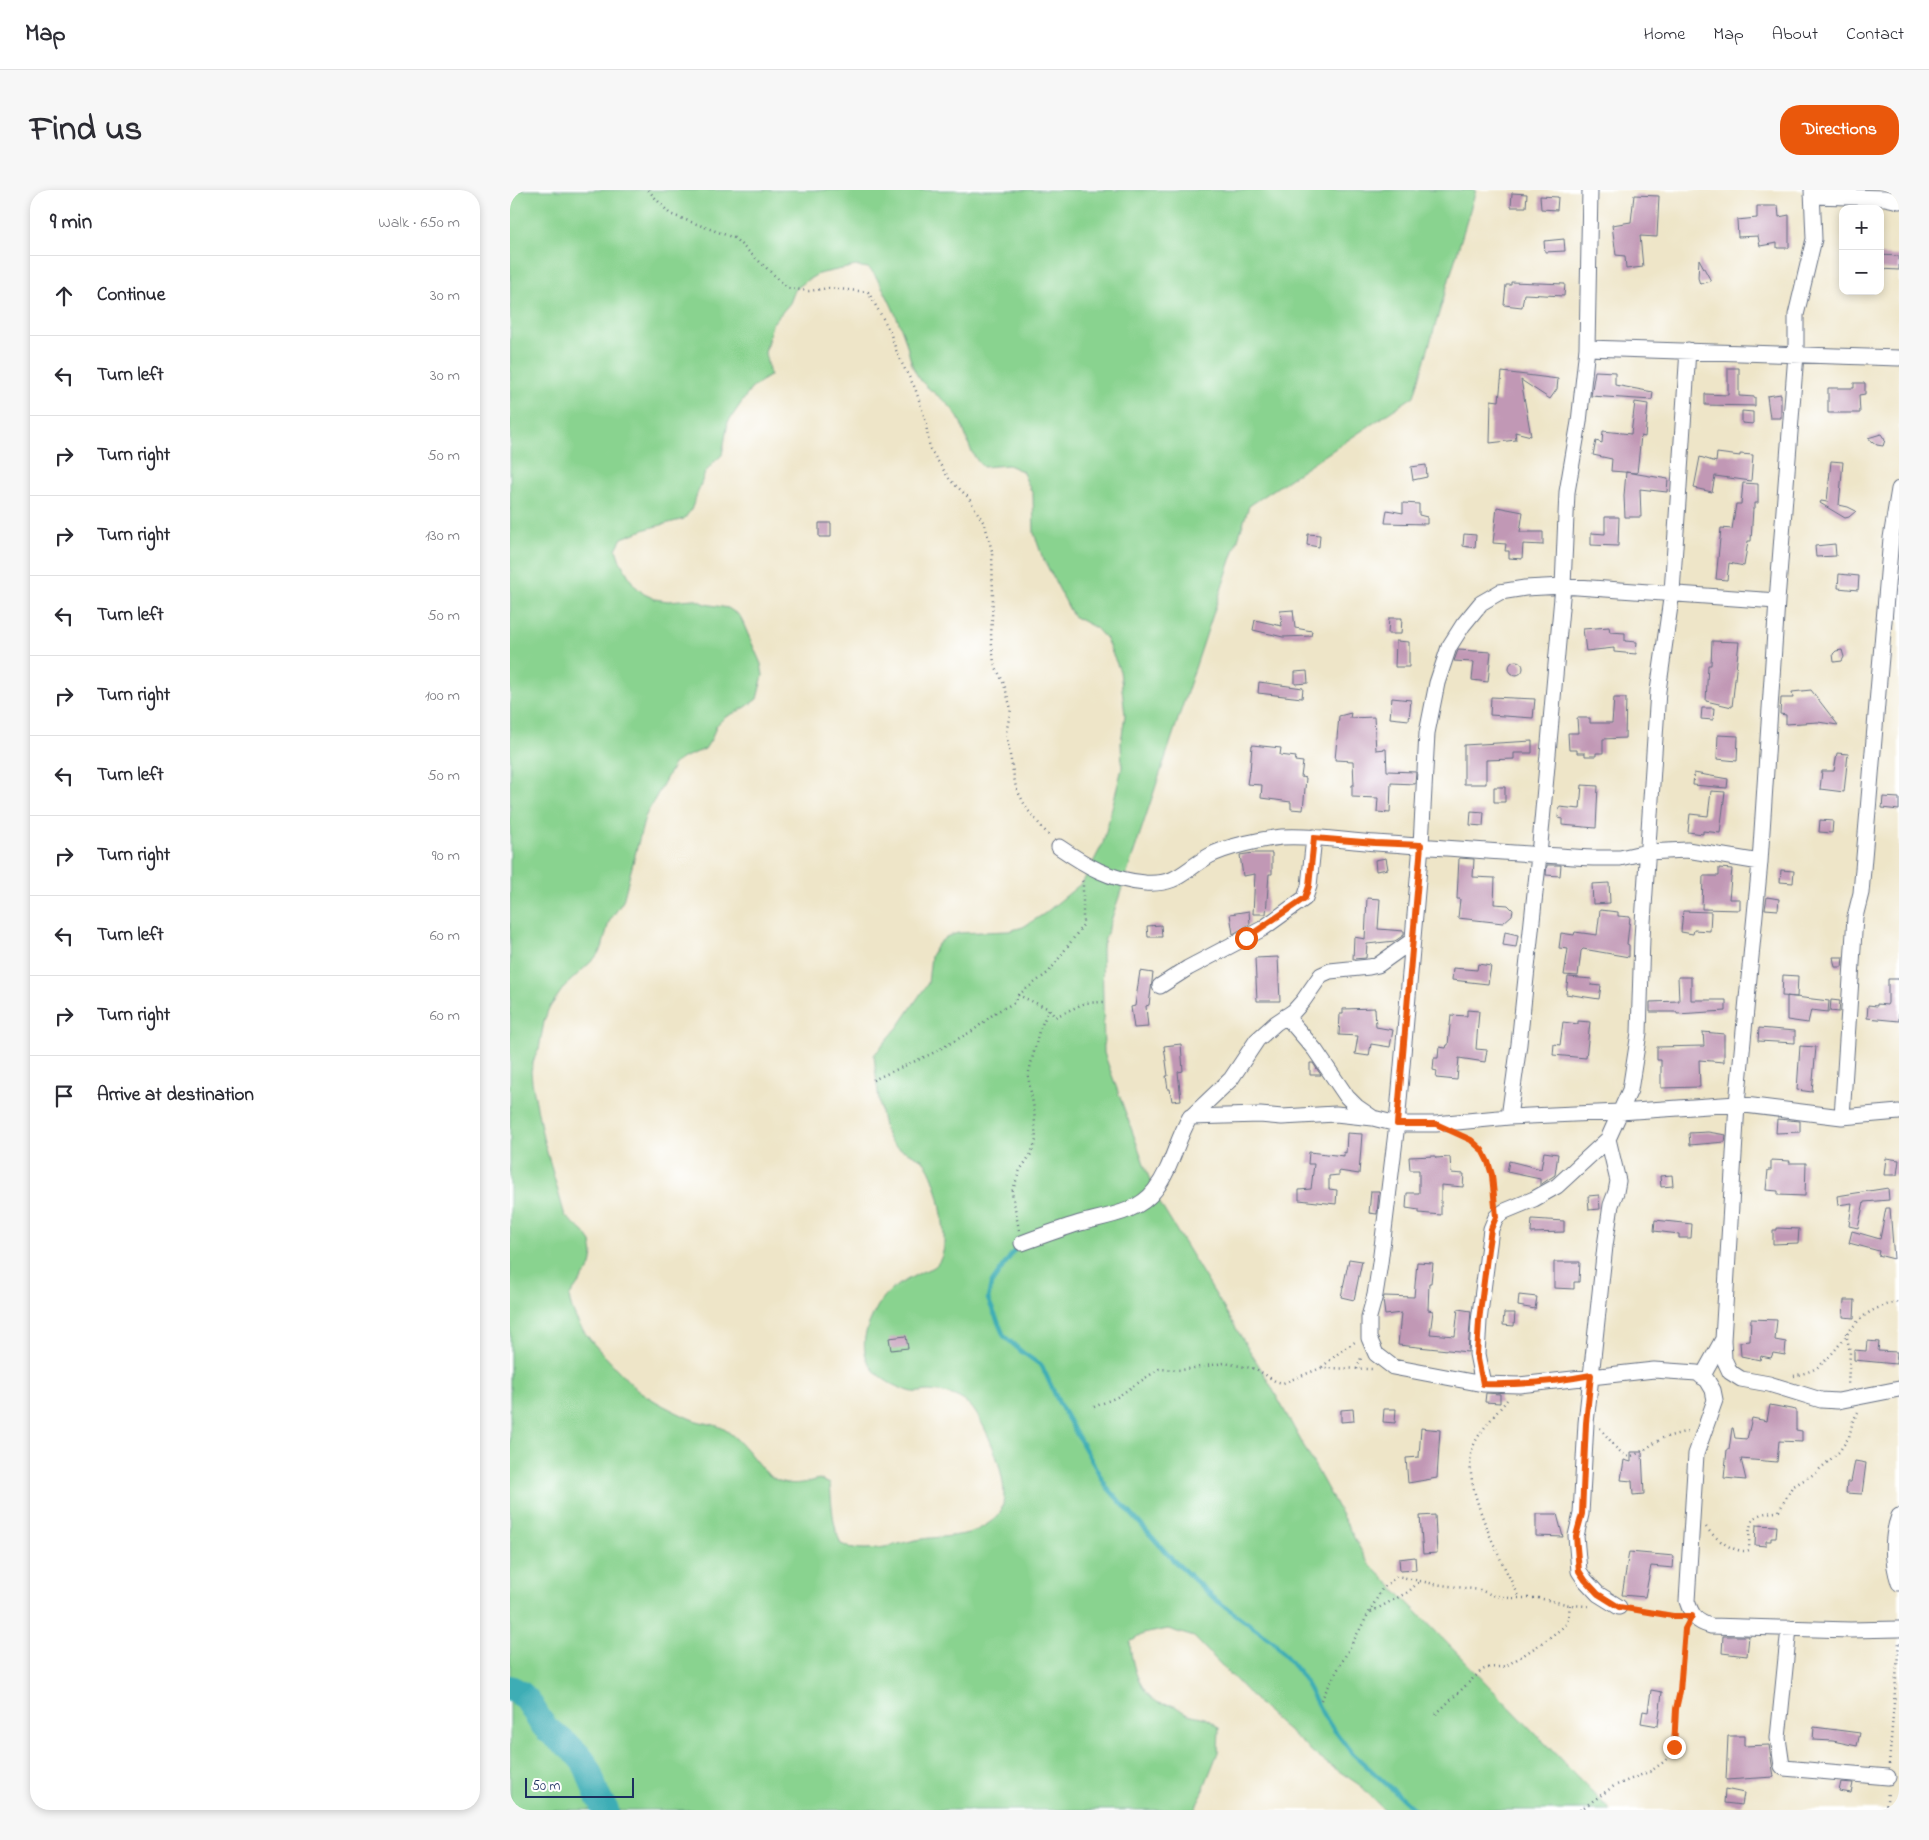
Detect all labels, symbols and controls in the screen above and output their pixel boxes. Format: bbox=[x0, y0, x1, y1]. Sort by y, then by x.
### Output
text: Map bbox=[25, 17, 66, 52]
text: Home bbox=[1644, 22, 1685, 48]
text: Map bbox=[1713, 22, 1744, 48]
text: About bbox=[1772, 22, 1818, 48]
text: Contact bbox=[1846, 22, 1904, 48]
text: Find us bbox=[30, 105, 142, 156]
button: Directions bbox=[1780, 105, 1899, 155]
map controls bbox=[1839, 205, 1884, 295]
button: + bbox=[1839, 205, 1884, 250]
text: 9 min bbox=[50, 208, 92, 238]
text: Walk · 650 m bbox=[378, 211, 460, 235]
button: − bbox=[1839, 250, 1884, 295]
icon: ahead bbox=[50, 282, 78, 310]
text: Continue bbox=[97, 282, 165, 309]
text: 30 m bbox=[430, 284, 460, 308]
icon: left bbox=[50, 362, 78, 390]
text: Turn left bbox=[97, 362, 164, 389]
text: 30 m bbox=[430, 364, 460, 388]
icon: right bbox=[50, 442, 78, 470]
text: Turn right bbox=[97, 442, 170, 469]
text: 50 m bbox=[428, 444, 460, 468]
icon: right bbox=[50, 522, 78, 550]
text: Turn right bbox=[97, 522, 170, 549]
text: 130 m bbox=[425, 524, 460, 548]
icon: left bbox=[50, 602, 78, 630]
text: Turn left bbox=[97, 602, 164, 629]
text: 50 m bbox=[428, 604, 460, 628]
icon: right bbox=[50, 682, 78, 710]
text: Turn right bbox=[97, 682, 170, 709]
text: 100 m bbox=[425, 684, 460, 708]
icon: left bbox=[50, 762, 78, 790]
text: Turn left bbox=[97, 762, 164, 789]
text: 50 m bbox=[428, 764, 460, 788]
icon: right bbox=[50, 842, 78, 870]
text: Turn right bbox=[97, 842, 170, 869]
text: 90 m bbox=[432, 844, 460, 868]
icon: left bbox=[50, 922, 78, 950]
text: Turn left bbox=[97, 922, 164, 949]
text: 60 m bbox=[430, 924, 460, 948]
route start bbox=[1235, 927, 1258, 950]
icon: right bbox=[50, 1002, 78, 1030]
text: Turn right bbox=[97, 1002, 170, 1029]
text: 60 m bbox=[430, 1004, 460, 1028]
icon: arrive bbox=[50, 1082, 78, 1110]
text: Arrive at destination bbox=[97, 1082, 254, 1109]
route end bbox=[1663, 1736, 1686, 1759]
scale bar bbox=[525, 1775, 634, 1798]
text: 50 m bbox=[532, 1776, 560, 1797]

